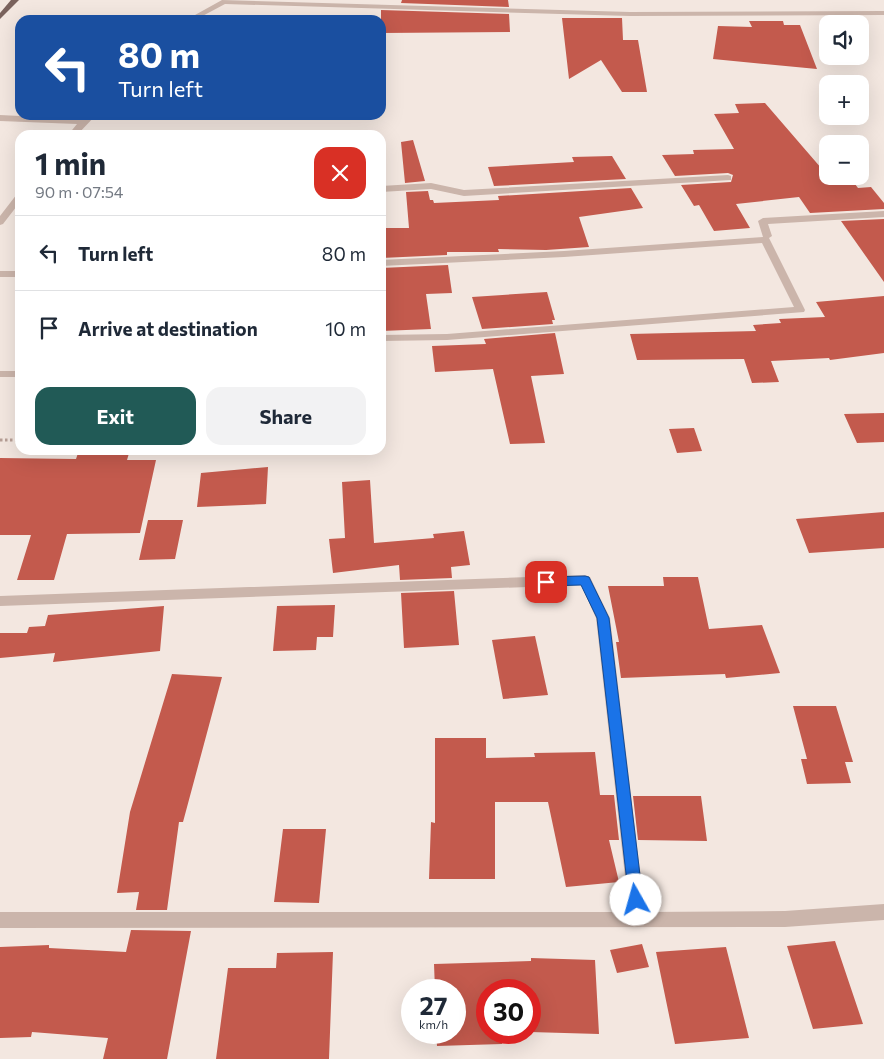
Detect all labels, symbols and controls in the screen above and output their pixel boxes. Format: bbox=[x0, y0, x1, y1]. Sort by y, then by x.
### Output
map controls bbox=[819, 15, 869, 185]
button: sound bbox=[819, 15, 869, 65]
text: 80 m bbox=[118, 32, 200, 75]
icon: left bbox=[35, 35, 100, 100]
text: Turn left bbox=[118, 75, 203, 102]
button: + bbox=[819, 75, 869, 125]
button: − bbox=[819, 135, 869, 185]
text: 1 min bbox=[35, 144, 106, 181]
button: close bbox=[314, 147, 366, 199]
text: 90 m · 07:54 bbox=[35, 182, 123, 201]
icon: left bbox=[35, 239, 63, 267]
text: Turn left bbox=[78, 242, 153, 265]
text: 80 m bbox=[322, 242, 366, 265]
icon: arrive bbox=[35, 314, 63, 342]
text: Arrive at destination bbox=[78, 317, 258, 340]
text: 10 m bbox=[325, 317, 366, 340]
button: Exit bbox=[35, 387, 196, 445]
button: Share bbox=[206, 387, 366, 445]
pin bbox=[525, 561, 567, 603]
icon: arrive bbox=[532, 568, 560, 596]
position arrow bbox=[609, 873, 661, 925]
speed limit sign: 30 bbox=[476, 979, 541, 1044]
text: 27 bbox=[420, 990, 447, 1020]
text: km/h bbox=[419, 1017, 448, 1031]

